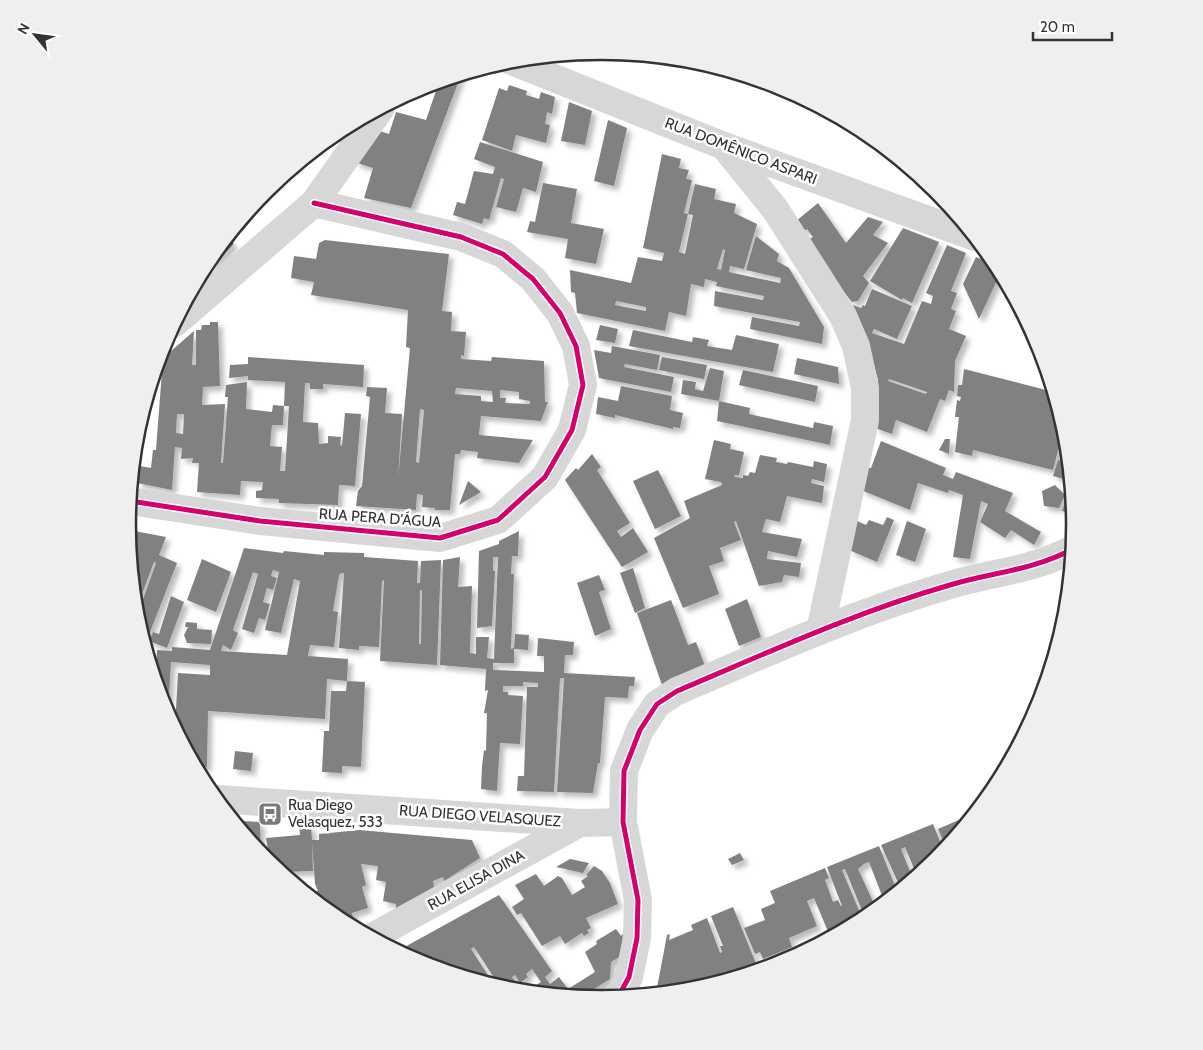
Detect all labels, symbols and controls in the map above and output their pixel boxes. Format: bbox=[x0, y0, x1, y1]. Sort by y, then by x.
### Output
north arrow bbox=[10, 10, 60, 60]
scale bar bbox=[1033, 10, 1112, 42]
text: 20 m bbox=[1040, 18, 1075, 36]
text: N bbox=[13, 20, 34, 37]
street label: RUA DOMÊNICO ASPARI bbox=[662, 113, 820, 188]
street label: RUA PERA D'ÁGUA bbox=[318, 504, 443, 531]
place label: Rua Diego Velasquez, 533 bbox=[288, 796, 383, 831]
bus stop icon: Rua Diego Velasquez, 533 bbox=[257, 801, 283, 827]
street label: RUA DIEGO VELASQUEZ bbox=[399, 801, 562, 831]
street label: RUA ELISA DINA bbox=[424, 846, 528, 914]

